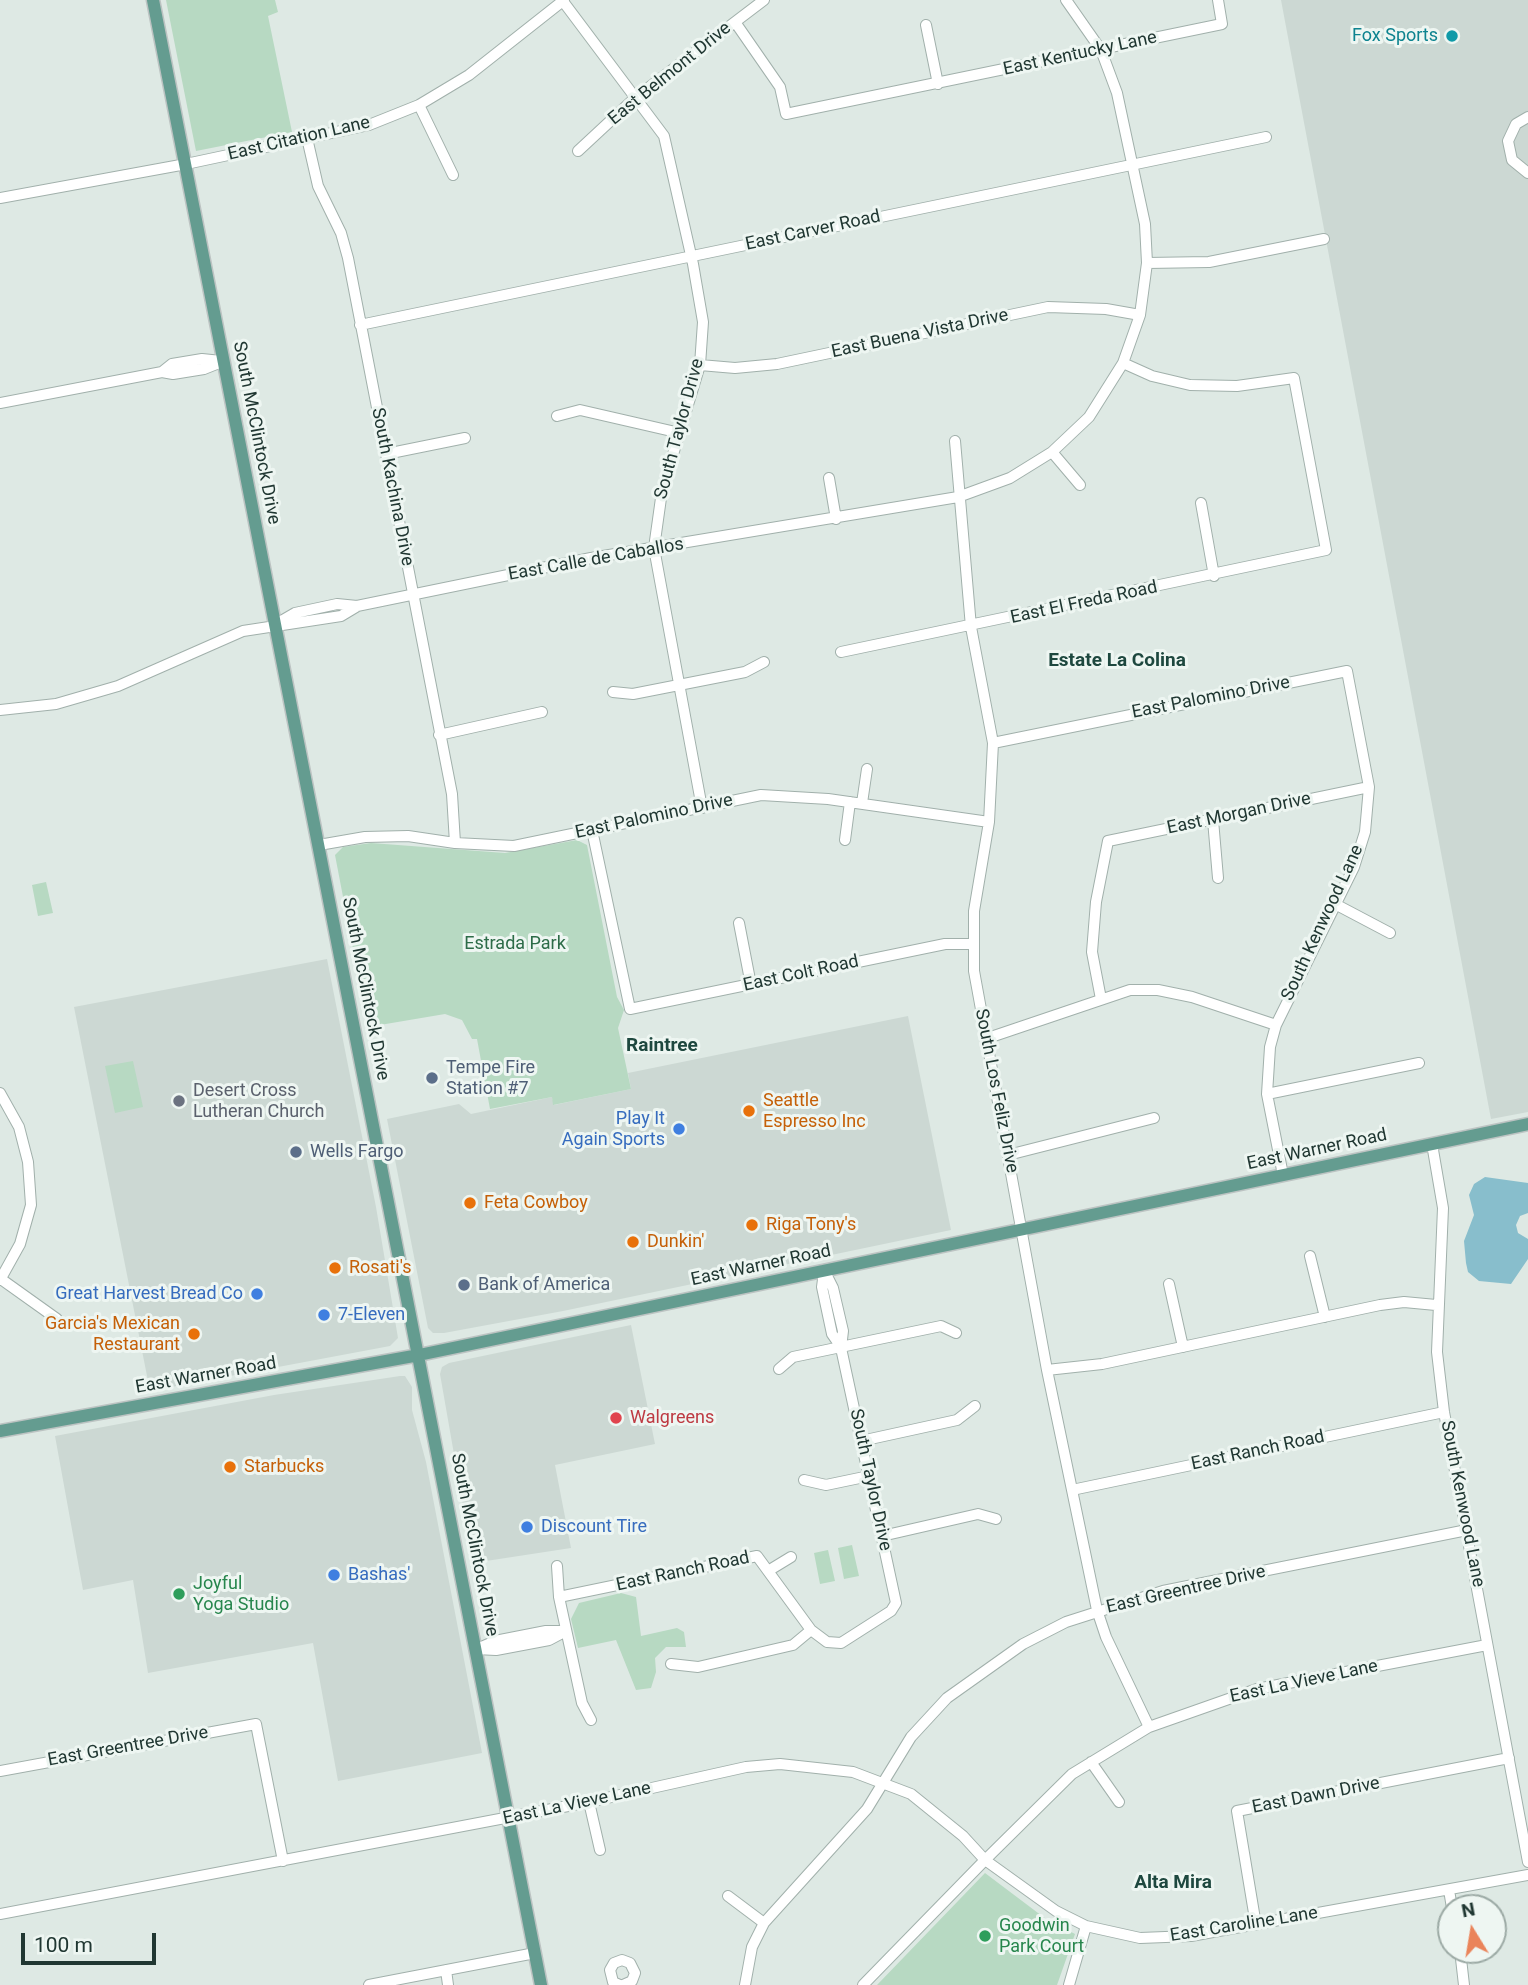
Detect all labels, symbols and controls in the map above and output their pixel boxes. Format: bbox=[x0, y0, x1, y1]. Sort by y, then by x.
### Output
street label: East Belmont Drive bbox=[604, 18, 736, 130]
place label: Fox Sports bbox=[1352, 25, 1438, 47]
street label: East Kentucky Lane bbox=[1001, 27, 1159, 81]
marker: Fox Sports bbox=[1444, 28, 1460, 44]
street label: East Citation Lane bbox=[226, 112, 372, 166]
street label: East Carver Road bbox=[744, 206, 882, 256]
street label: East Buena Vista Drive bbox=[830, 305, 1010, 363]
street label: South McClintock Drive bbox=[228, 340, 284, 526]
street label: South Taylor Drive bbox=[651, 356, 709, 502]
street label: South Kachina Drive bbox=[366, 406, 418, 568]
street label: East Calle de Caballos bbox=[507, 534, 685, 586]
street label: East El Freda Road bbox=[1009, 577, 1159, 629]
district label: Estate La Colina bbox=[1048, 650, 1186, 672]
street label: East Palomino Drive bbox=[1130, 672, 1292, 724]
street label: East Morgan Drive bbox=[1165, 788, 1313, 840]
street label: East Palomino Drive bbox=[573, 790, 735, 844]
street label: South Kenwood Lane bbox=[1277, 842, 1369, 1004]
street label: South McClintock Drive bbox=[337, 896, 393, 1082]
park label: Estrada Park bbox=[464, 933, 566, 955]
street label: East Colt Road bbox=[741, 951, 861, 997]
street label: South Los Feliz Drive bbox=[969, 1007, 1023, 1175]
district label: Raintree bbox=[626, 1035, 698, 1057]
place label: Tempe Fire Station #7 bbox=[446, 1057, 535, 1100]
marker: Tempe Fire Station #7 bbox=[424, 1070, 440, 1086]
place label: Desert Cross Lutheran Church bbox=[193, 1080, 324, 1122]
place label: Seattle Espresso Inc bbox=[763, 1090, 866, 1132]
marker: Desert Cross Lutheran Church bbox=[171, 1093, 187, 1109]
marker: Seattle Espresso Inc bbox=[741, 1103, 757, 1119]
place label: Play It Again Sports bbox=[562, 1108, 665, 1150]
marker: Play It Again Sports bbox=[671, 1121, 687, 1137]
street label: East Warner Road bbox=[1245, 1125, 1389, 1175]
place label: Wells Fargo bbox=[310, 1141, 403, 1163]
marker: Wells Fargo bbox=[288, 1144, 304, 1160]
place label: Feta Cowboy bbox=[484, 1192, 588, 1214]
marker: Feta Cowboy bbox=[462, 1195, 478, 1211]
place label: Riga Tony's bbox=[766, 1214, 856, 1236]
marker: Riga Tony's bbox=[744, 1217, 760, 1233]
place label: Dunkin' bbox=[647, 1231, 704, 1253]
marker: Dunkin' bbox=[625, 1234, 641, 1250]
street label: East Warner Road bbox=[689, 1241, 833, 1291]
place label: Rosati's bbox=[349, 1257, 411, 1279]
marker: Rosati's bbox=[327, 1260, 343, 1276]
place label: Bank of America bbox=[478, 1274, 610, 1296]
marker: Bank of America bbox=[456, 1277, 472, 1293]
place label: Great Harvest Bread Co bbox=[55, 1283, 243, 1305]
marker: Great Harvest Bread Co bbox=[249, 1286, 265, 1302]
place label: 7-Eleven bbox=[338, 1304, 405, 1326]
marker: 7-Eleven bbox=[316, 1307, 332, 1323]
place label: Garcia's Mexican Restaurant bbox=[45, 1313, 180, 1356]
marker: Garcia's Mexican Restaurant bbox=[186, 1326, 202, 1342]
street label: East Warner Road bbox=[134, 1353, 278, 1399]
place label: Walgreens bbox=[630, 1407, 714, 1429]
street label: South Taylor Drive bbox=[844, 1407, 896, 1553]
marker: Walgreens bbox=[608, 1410, 624, 1426]
street label: South Kenwood Lane bbox=[1435, 1419, 1489, 1589]
street label: East Ranch Road bbox=[1189, 1426, 1327, 1476]
street label: South McClintock Drive bbox=[446, 1452, 502, 1638]
place label: Starbucks bbox=[244, 1456, 324, 1478]
marker: Starbucks bbox=[222, 1459, 238, 1475]
place label: Discount Tire bbox=[541, 1516, 647, 1538]
marker: Discount Tire bbox=[519, 1519, 535, 1535]
street label: East Ranch Road bbox=[614, 1547, 752, 1597]
street label: East Greentree Drive bbox=[1104, 1561, 1268, 1619]
place label: Bashas' bbox=[348, 1564, 410, 1586]
marker: Bashas' bbox=[326, 1567, 342, 1583]
place label: Joyful Yoga Studio bbox=[193, 1573, 289, 1616]
marker: Joyful Yoga Studio bbox=[171, 1586, 187, 1602]
street label: East La Vieve Lane bbox=[1228, 1656, 1380, 1708]
street label: East Greentree Drive bbox=[46, 1722, 210, 1772]
street label: East Dawn Drive bbox=[1250, 1773, 1382, 1819]
street label: East La Vieve Lane bbox=[501, 1778, 653, 1830]
district label: Alta Mira bbox=[1134, 1872, 1212, 1894]
north arrow bbox=[1437, 1894, 1507, 1964]
text: N bbox=[1460, 1897, 1477, 1922]
street label: East Caroline Lane bbox=[1169, 1903, 1319, 1947]
place label: Goodwin Park Court bbox=[999, 1915, 1084, 1958]
scale bar bbox=[24, 1918, 159, 1962]
marker: Goodwin Park Court bbox=[977, 1928, 993, 1944]
text: 100 m bbox=[34, 1933, 93, 1957]

